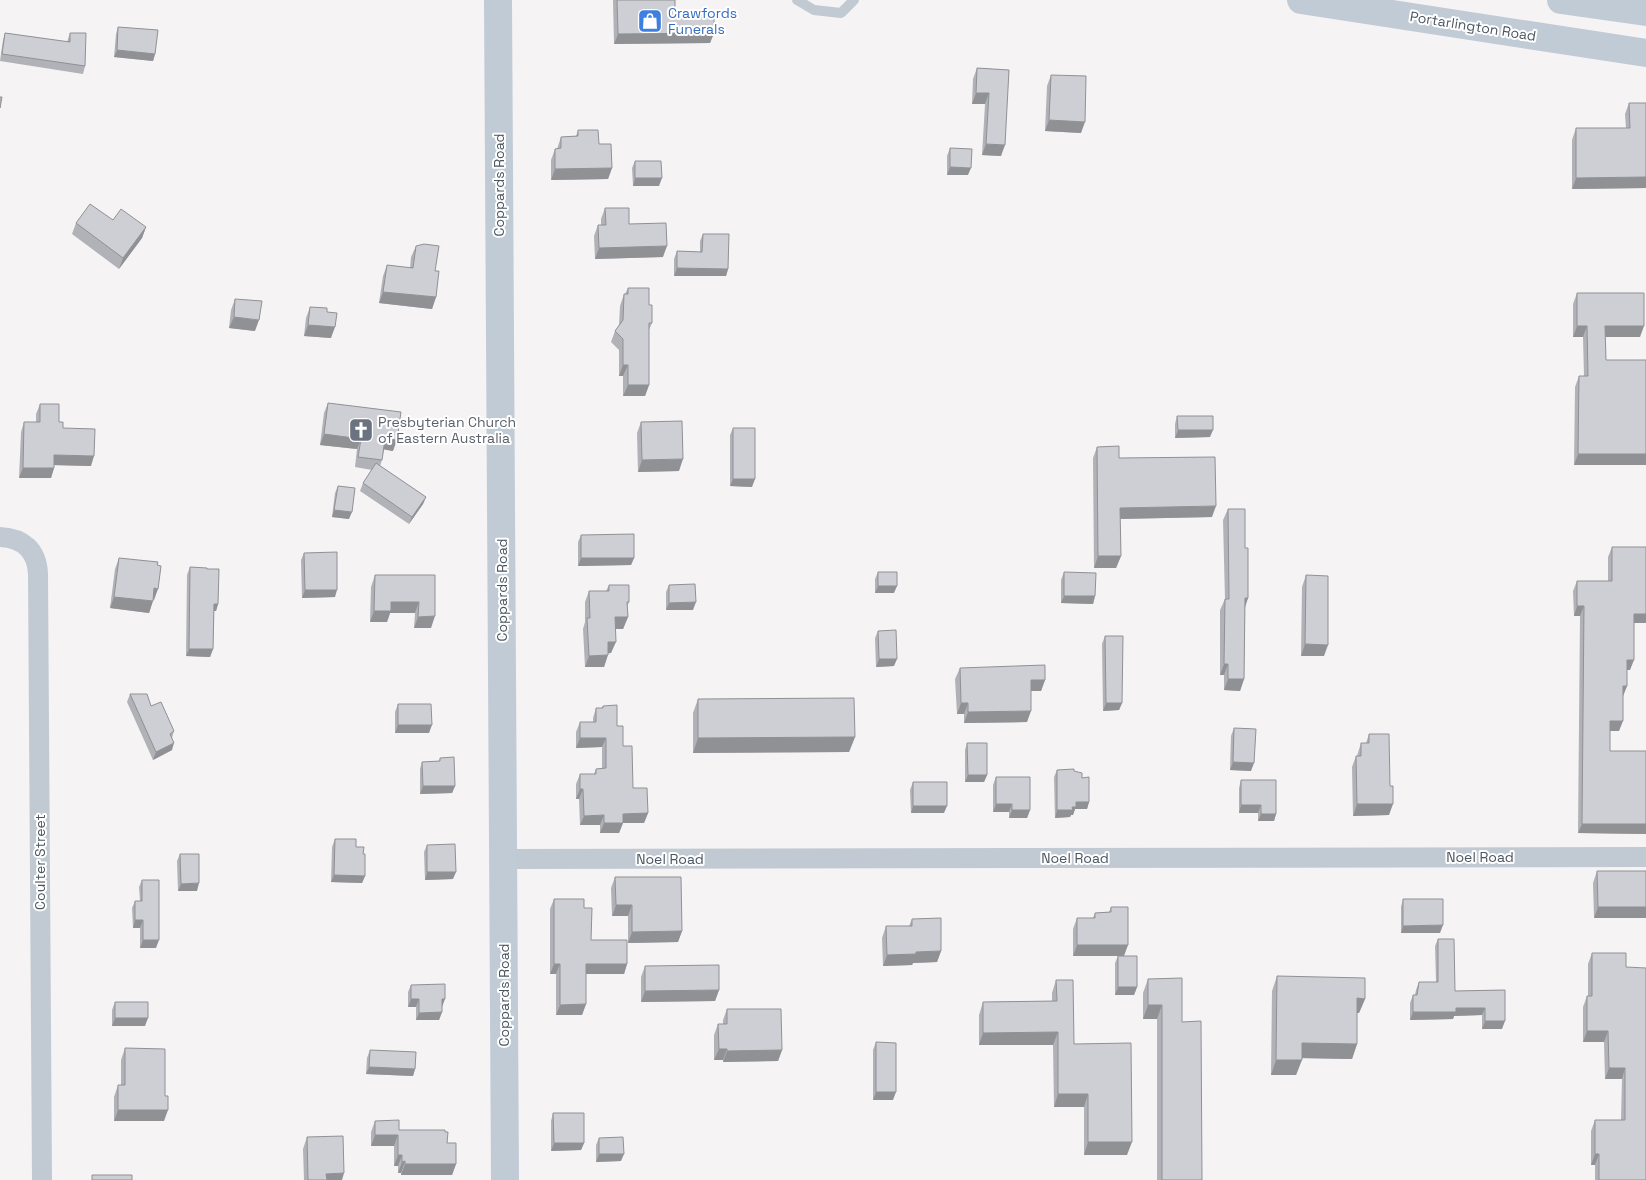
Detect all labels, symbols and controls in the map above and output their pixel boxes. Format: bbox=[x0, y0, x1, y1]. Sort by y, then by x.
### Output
place label: Crawfords Funerals bbox=[668, 4, 737, 38]
street label: Portarlington Road bbox=[1409, 7, 1537, 45]
shop icon: Crawfords Funerals bbox=[637, 8, 663, 34]
street label: Coppards Road bbox=[490, 133, 508, 237]
place label: Presbyterian Church of Eastern Australia bbox=[378, 413, 516, 447]
church icon: Presbyterian Church of Eastern Australia bbox=[348, 417, 374, 443]
street label: Coppards Road bbox=[493, 538, 511, 642]
street label: Coulter Street bbox=[31, 814, 49, 910]
street label: Noel Road bbox=[1446, 848, 1514, 866]
street label: Noel Road bbox=[1041, 849, 1109, 867]
street label: Noel Road bbox=[636, 850, 704, 868]
street label: Coppards Road bbox=[495, 943, 513, 1047]

